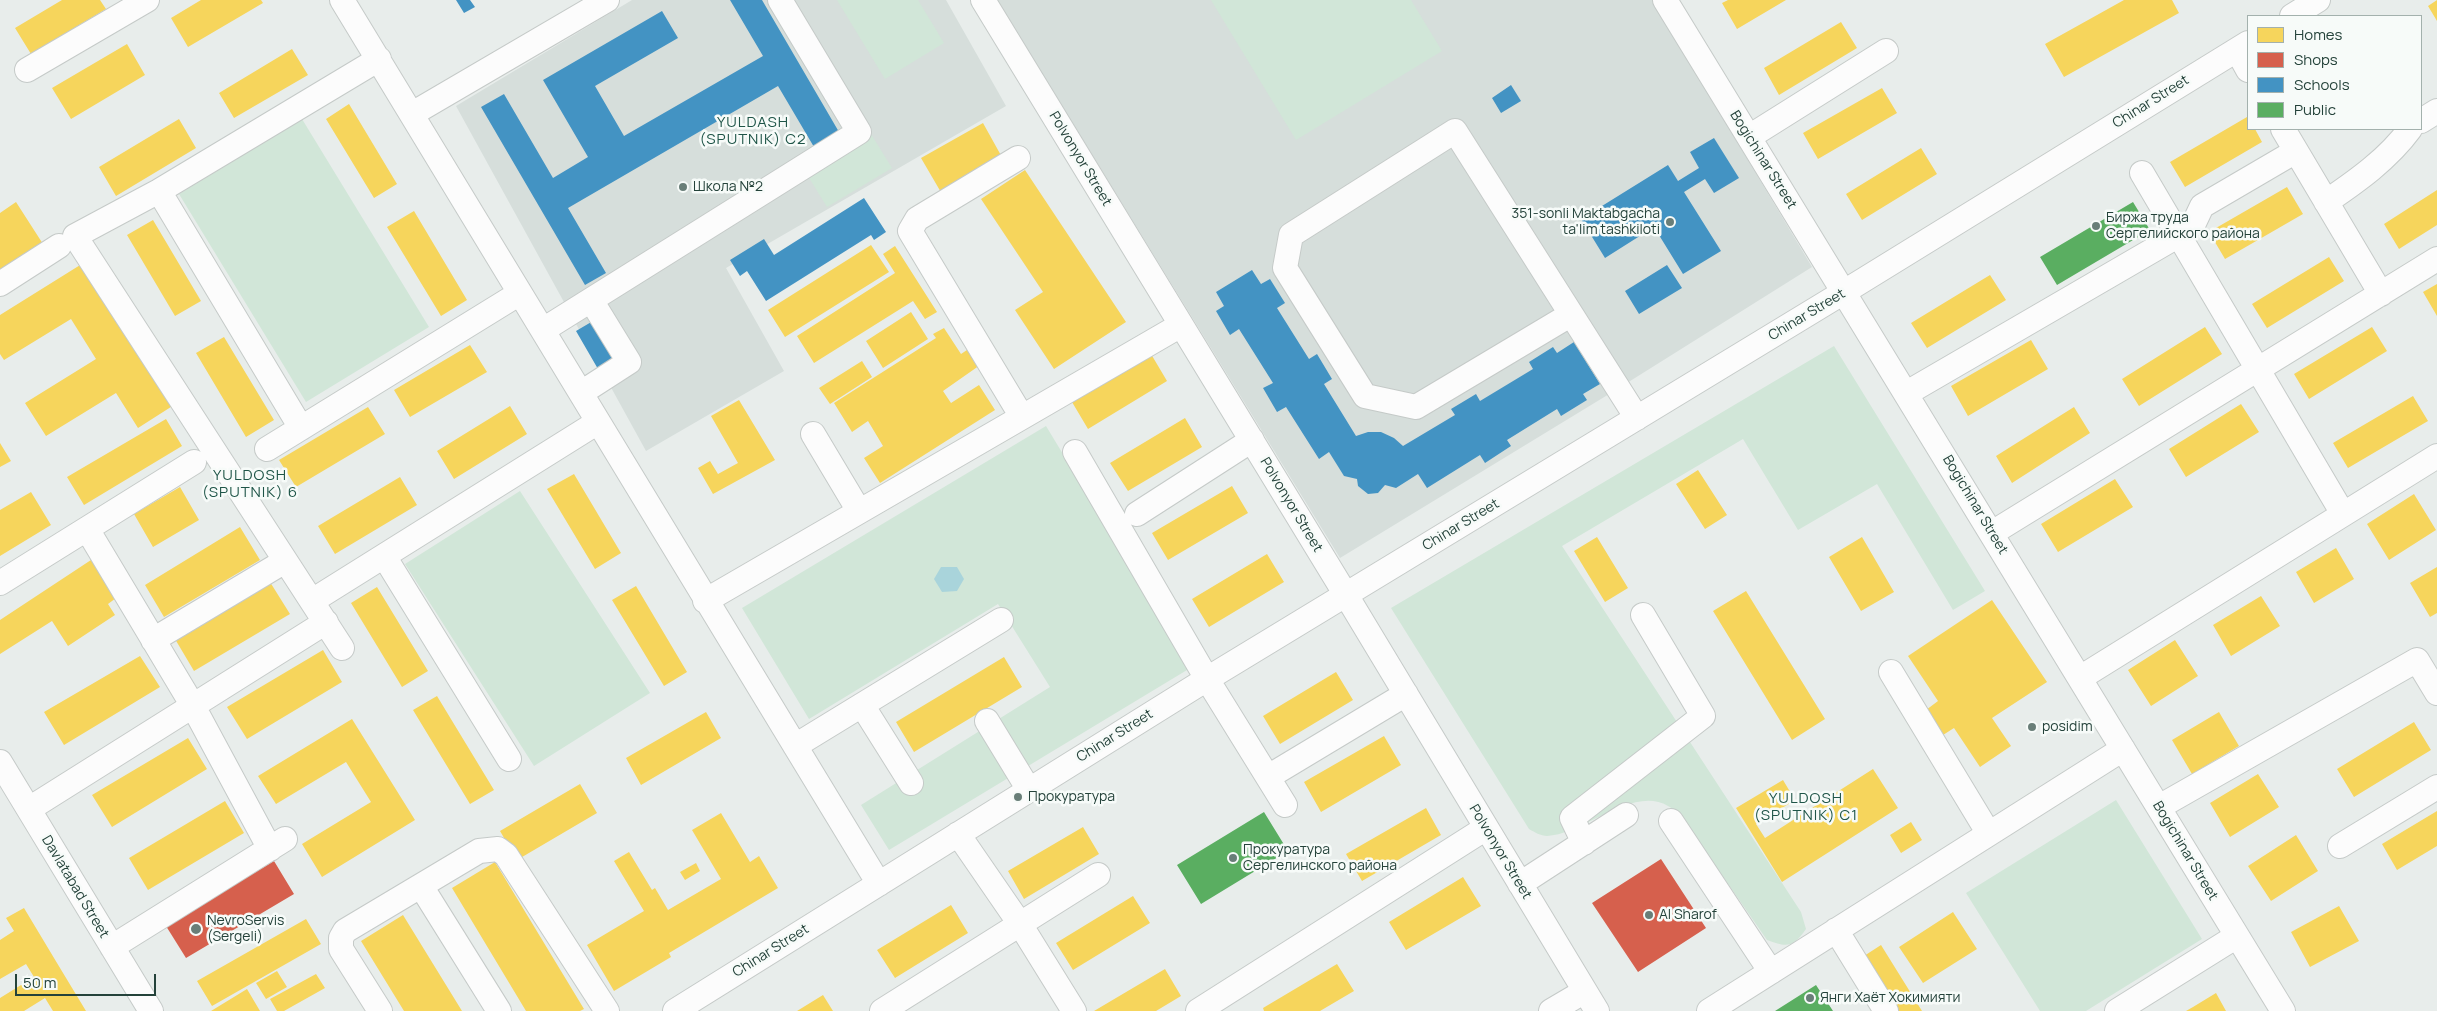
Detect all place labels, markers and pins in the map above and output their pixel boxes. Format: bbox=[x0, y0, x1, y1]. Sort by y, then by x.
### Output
place label: Школа №2 bbox=[693, 179, 763, 195]
marker: Школа №2 bbox=[677, 181, 689, 193]
place label: 351-sonli Maktabgacha ta'lim tashkiloti bbox=[1511, 206, 1660, 238]
place label: Биржа труда Сергелийского района bbox=[2106, 210, 2260, 242]
marker: 351-sonli Maktabgacha ta'lim tashkiloti bbox=[1664, 216, 1676, 228]
marker: Биржа труда Сергелийского района bbox=[2090, 220, 2102, 232]
place label: posidim bbox=[2042, 719, 2093, 735]
marker: posidim bbox=[2026, 721, 2038, 733]
place label: Прокуратура bbox=[1028, 789, 1115, 805]
marker: Прокуратура bbox=[1012, 791, 1024, 803]
place label: Прокуратура Сергелинского района bbox=[1243, 842, 1397, 874]
marker: Прокуратура Сергелинского района bbox=[1227, 852, 1239, 864]
place label: Al Sharof bbox=[1659, 907, 1717, 923]
marker: Al Sharof bbox=[1643, 909, 1655, 921]
place label: NevroServis (Sergeli) bbox=[207, 913, 284, 946]
marker: NevroServis (Sergeli) bbox=[189, 922, 203, 936]
place label: Янги Хаёт Хокимияти bbox=[1820, 990, 1960, 1006]
marker: Янги Хаёт Хокимияти bbox=[1804, 992, 1816, 1004]

